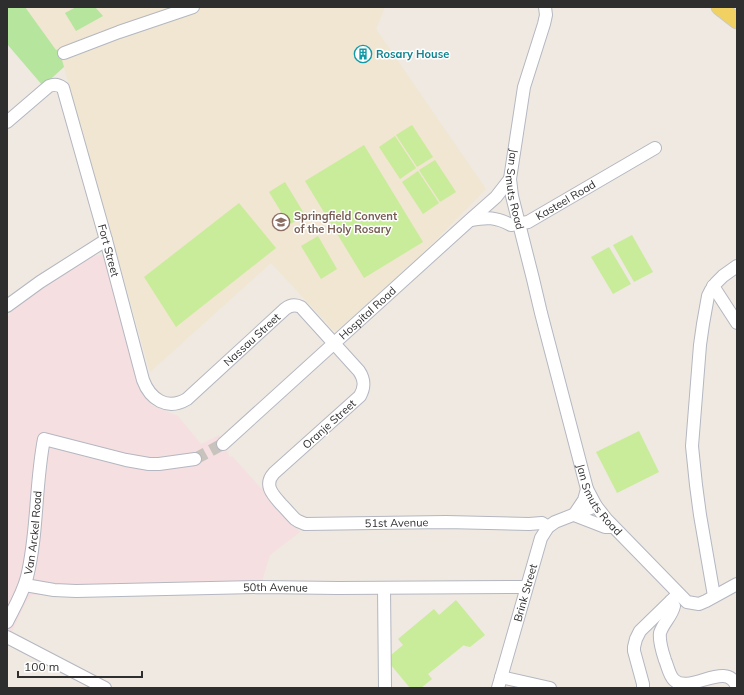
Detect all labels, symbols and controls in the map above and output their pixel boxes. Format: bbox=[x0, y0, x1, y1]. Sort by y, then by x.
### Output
building icon: Rosary House bbox=[353, 44, 373, 64]
place label: Rosary House bbox=[376, 47, 449, 61]
street label: Jan Smuts Road bbox=[503, 148, 527, 231]
street label: Kasteel Road bbox=[533, 177, 598, 223]
place label: Springfield Convent of the Holy Rosary bbox=[294, 209, 397, 236]
school or university icon: Springfield Convent of the Holy Rosary bbox=[271, 212, 291, 232]
street label: Fort Street bbox=[95, 223, 122, 278]
street label: Hospital Road bbox=[336, 284, 399, 343]
street label: Nassau Street bbox=[221, 310, 283, 369]
street label: Oranje Street bbox=[299, 396, 359, 452]
street label: Jan Smuts Road bbox=[574, 462, 625, 538]
street label: Van Arckel Road bbox=[21, 490, 45, 576]
street label: 51st Avenue bbox=[365, 515, 429, 530]
street label: Brink Street bbox=[510, 562, 540, 623]
street label: 50th Avenue bbox=[243, 580, 308, 595]
scale bar bbox=[18, 653, 142, 679]
text: 100 m bbox=[24, 659, 59, 674]

